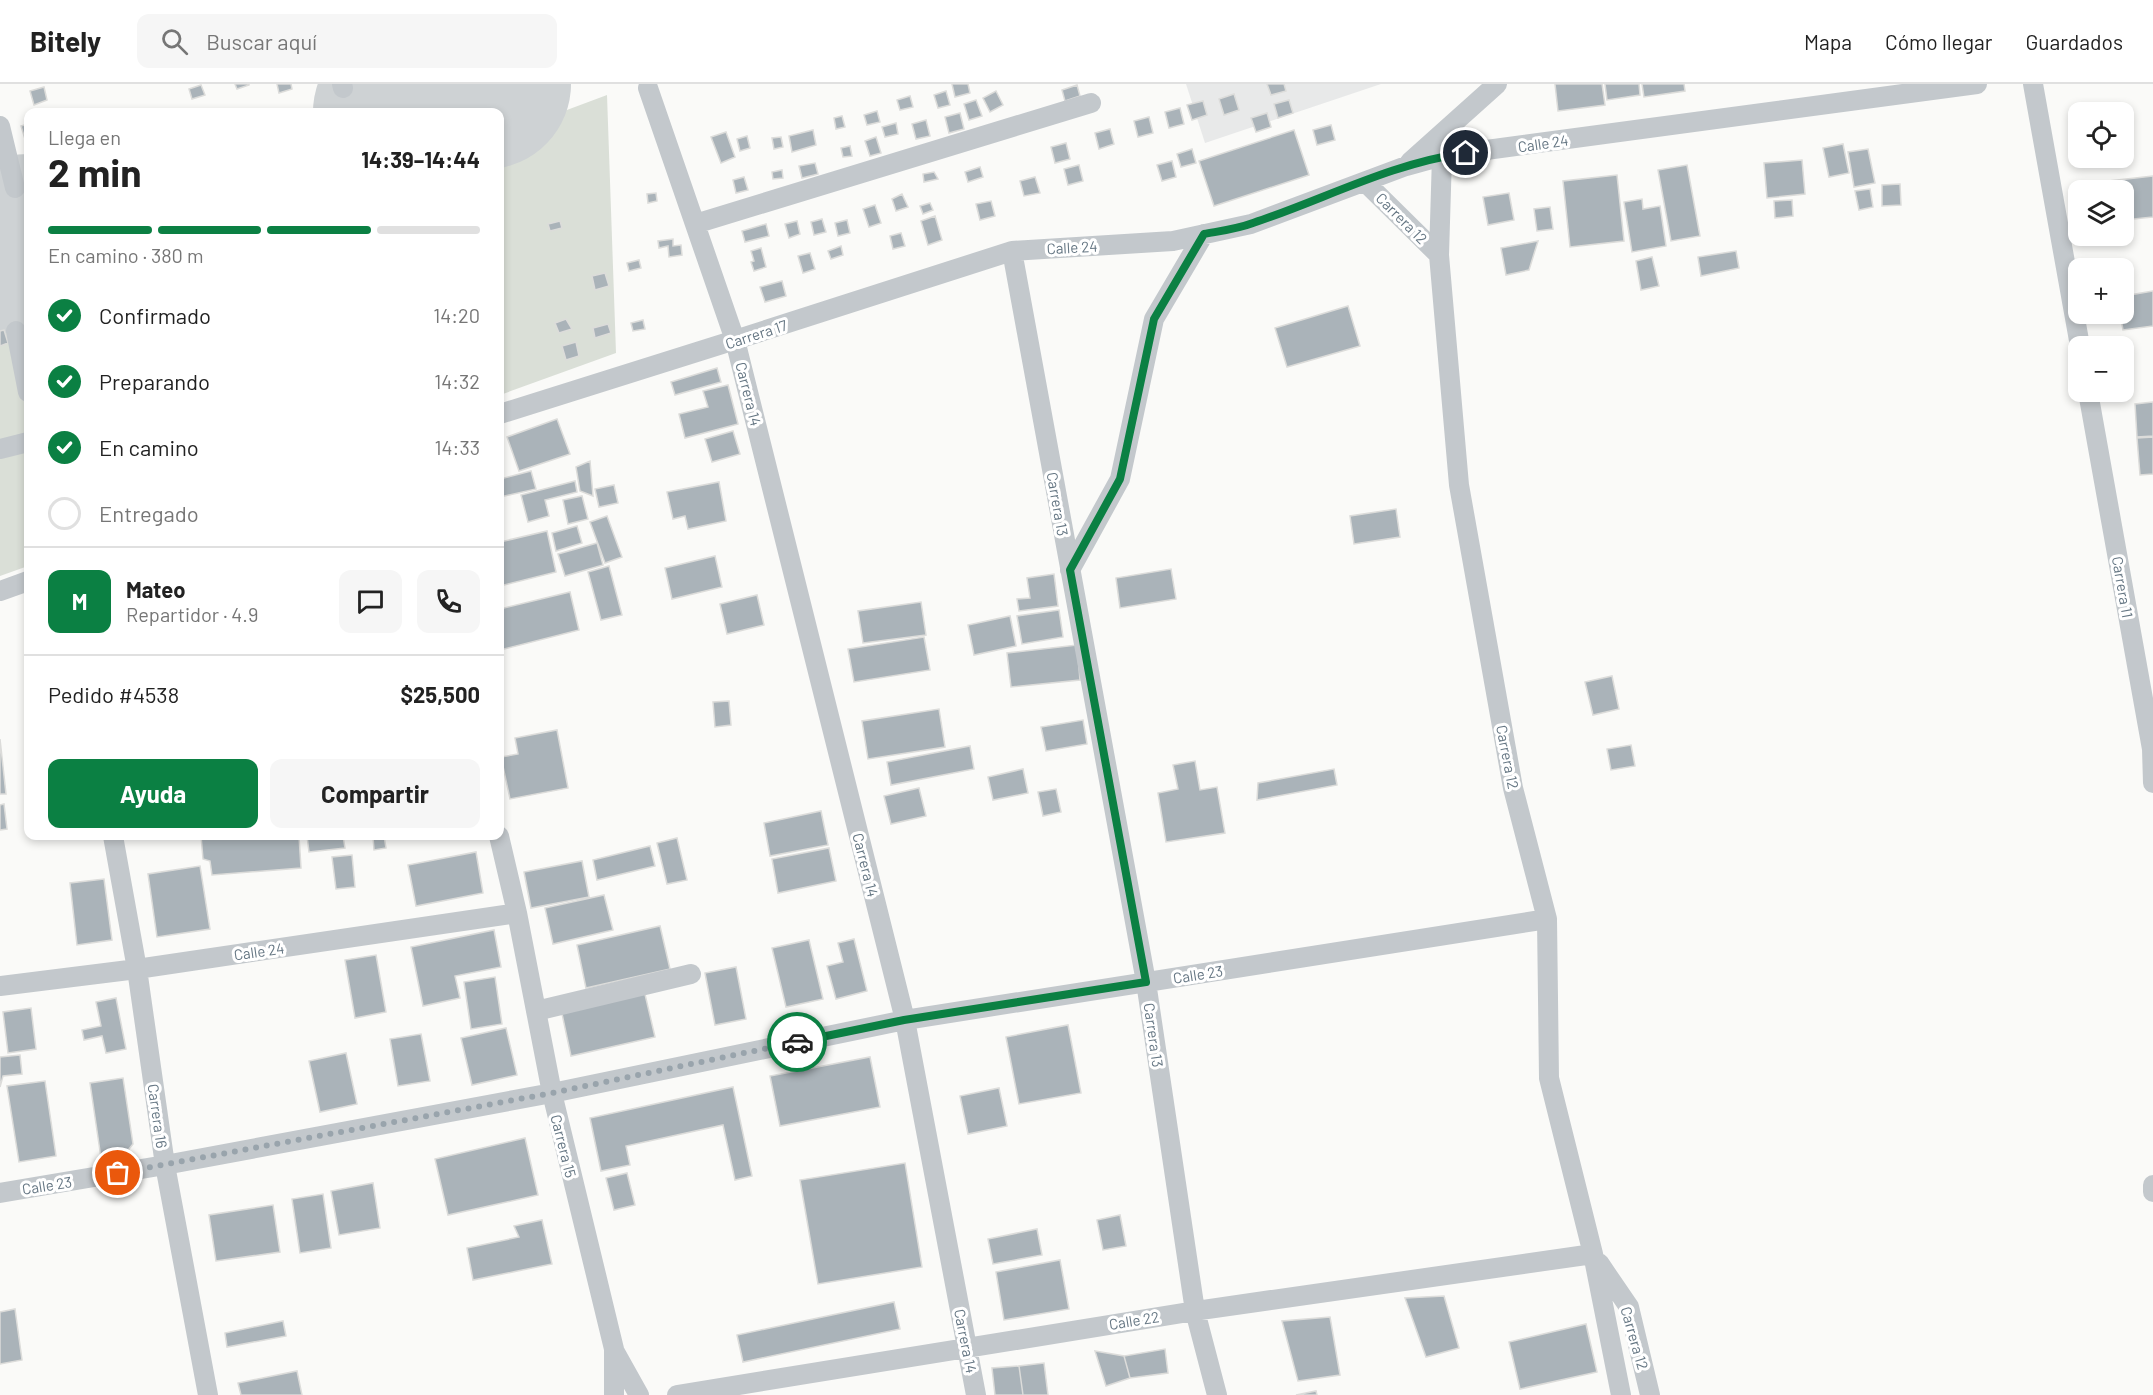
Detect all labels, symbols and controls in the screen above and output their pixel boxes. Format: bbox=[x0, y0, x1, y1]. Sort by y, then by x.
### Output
search box bbox=[137, 14, 557, 68]
text: Bitely bbox=[30, 24, 101, 58]
icon: search bbox=[158, 25, 191, 58]
text: Buscar aquí bbox=[206, 28, 317, 54]
text: Mapa bbox=[1804, 29, 1852, 54]
text: Cómo llegar bbox=[1885, 29, 1992, 54]
text: Guardados bbox=[2025, 29, 2123, 54]
map controls bbox=[2068, 102, 2134, 402]
button: locate bbox=[2068, 102, 2134, 168]
text: Llega en bbox=[48, 125, 121, 149]
pin bbox=[1440, 127, 1491, 178]
street label: Calle 24 bbox=[1517, 131, 1569, 155]
icon: home bbox=[1449, 136, 1482, 169]
text: 14:39–14:44 bbox=[361, 146, 480, 172]
text: 2 min bbox=[48, 148, 141, 195]
button: layers bbox=[2068, 180, 2134, 246]
street label: Carrera 12 bbox=[1373, 189, 1431, 247]
street label: Calle 24 bbox=[1046, 237, 1098, 257]
text: En camino · 380 m bbox=[48, 243, 203, 267]
button: + bbox=[2068, 258, 2134, 324]
icon: check bbox=[48, 299, 81, 332]
text: Confirmado bbox=[99, 302, 211, 328]
text: 14:20 bbox=[433, 303, 480, 327]
street label: Carrera 17 bbox=[723, 316, 789, 352]
button: − bbox=[2068, 336, 2134, 402]
street label: Carrera 14 bbox=[732, 360, 766, 428]
icon: check bbox=[48, 365, 81, 398]
text: Preparando bbox=[99, 368, 210, 394]
text: 14:32 bbox=[434, 369, 480, 393]
icon: check bbox=[48, 431, 81, 464]
text: En camino bbox=[99, 434, 199, 460]
text: 14:33 bbox=[435, 435, 480, 459]
street label: Carrera 13 bbox=[1044, 471, 1072, 537]
text: Entregado bbox=[99, 500, 199, 526]
street label: Carrera 11 bbox=[2109, 555, 2137, 619]
button: chat bbox=[339, 570, 402, 633]
button: phone bbox=[417, 570, 480, 633]
text: Mateo bbox=[126, 576, 186, 602]
text: M bbox=[72, 588, 87, 614]
text: Repartidor · 4.9 bbox=[126, 602, 258, 626]
text: Pedido #4538 bbox=[48, 681, 179, 707]
text: $25,500 bbox=[400, 681, 480, 707]
street label: Carrera 12 bbox=[1493, 723, 1523, 791]
button: Ayuda bbox=[48, 759, 258, 828]
button: Compartir bbox=[270, 759, 480, 828]
street label: Carrera 14 bbox=[849, 831, 883, 899]
street label: Calle 24 bbox=[233, 939, 285, 963]
street label: Calle 23 bbox=[1172, 961, 1224, 987]
street label: Carrera 13 bbox=[1141, 1002, 1167, 1068]
courier bbox=[767, 1012, 827, 1072]
icon: car bbox=[781, 1026, 814, 1059]
street label: Carrera 16 bbox=[145, 1083, 171, 1149]
street label: Carrera 15 bbox=[547, 1113, 581, 1179]
pin bbox=[92, 1147, 143, 1198]
icon: bag bbox=[101, 1156, 134, 1189]
street label: Calle 23 bbox=[21, 1172, 73, 1198]
street label: Carrera 12 bbox=[1617, 1304, 1653, 1372]
street label: Carrera 14 bbox=[951, 1307, 981, 1375]
street label: Calle 22 bbox=[1108, 1307, 1160, 1333]

